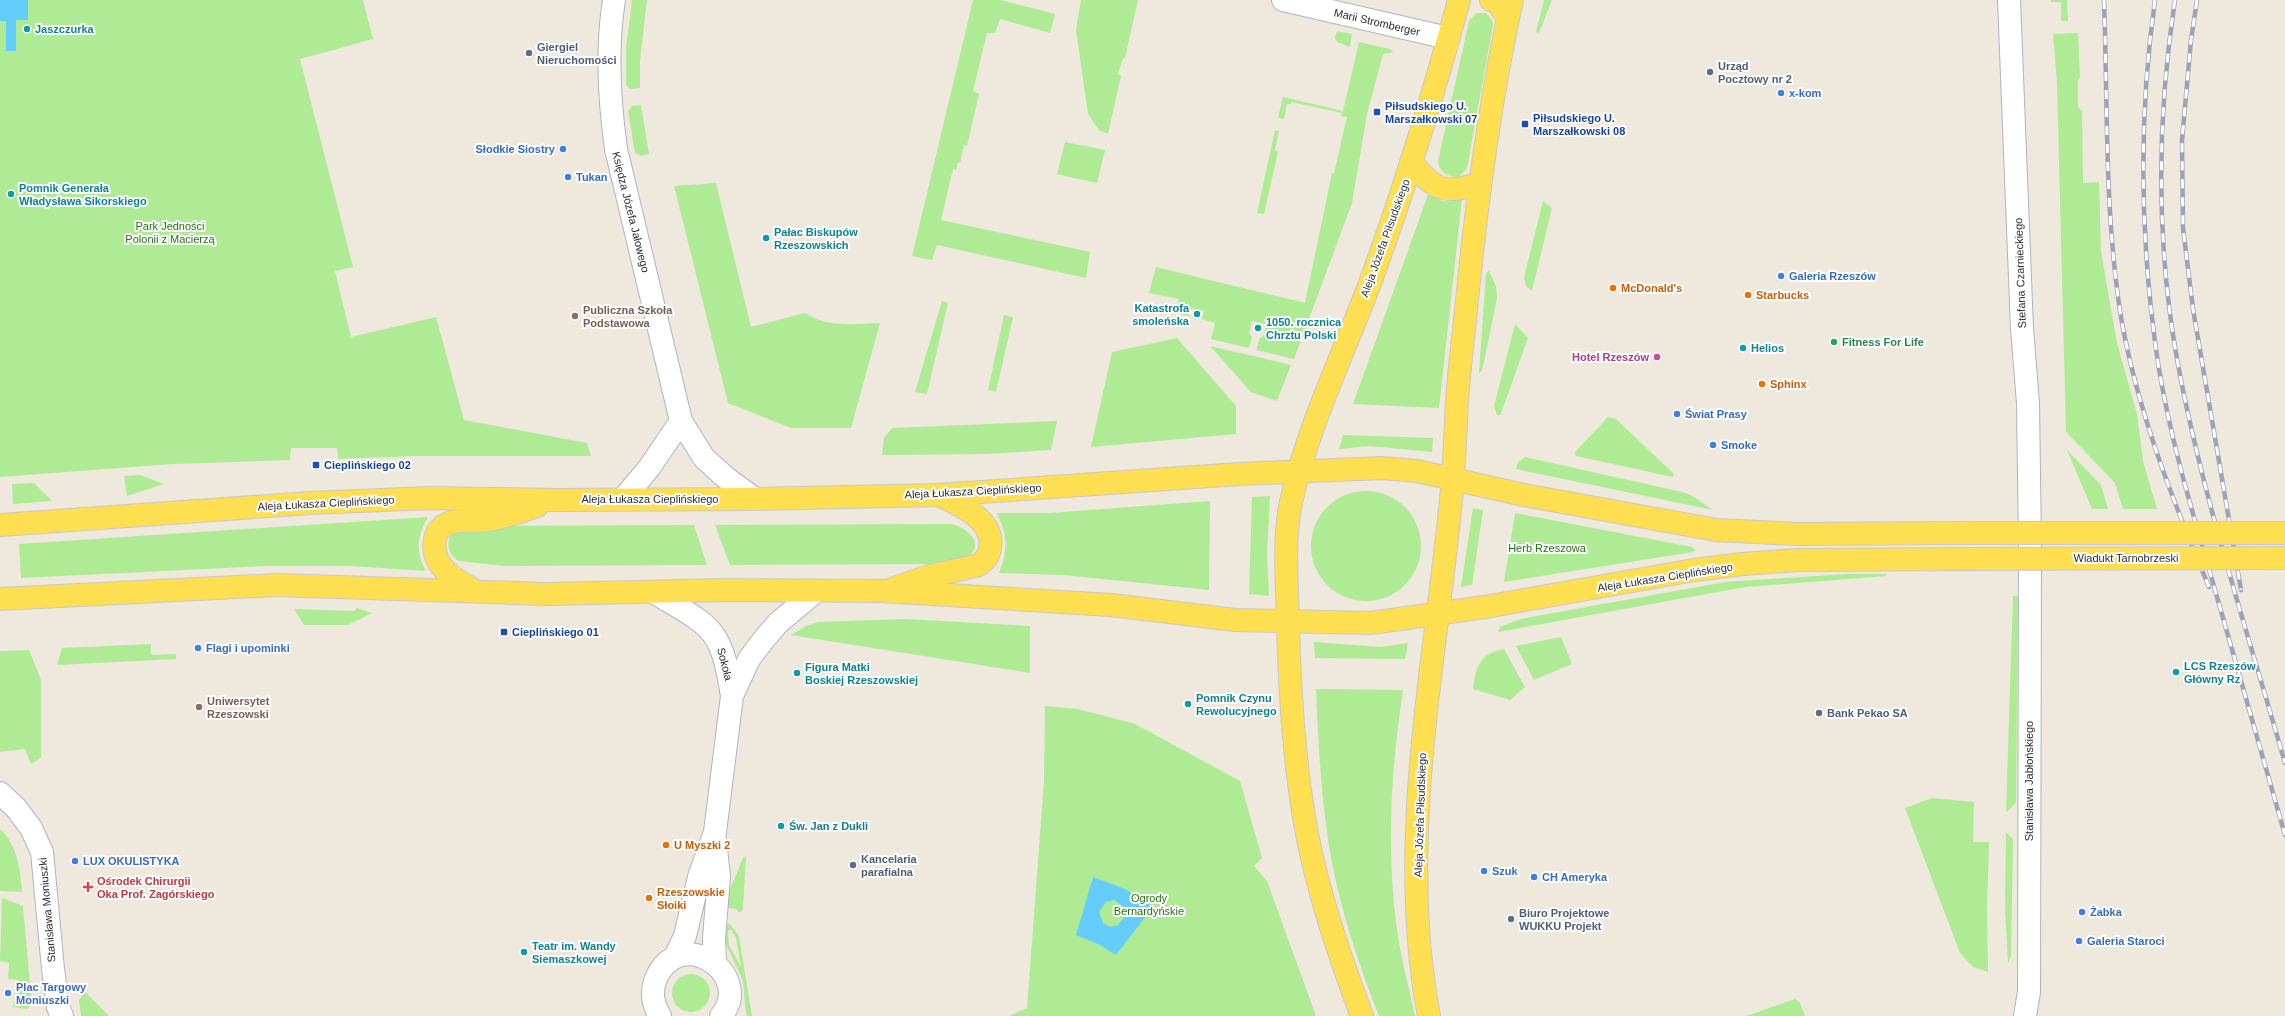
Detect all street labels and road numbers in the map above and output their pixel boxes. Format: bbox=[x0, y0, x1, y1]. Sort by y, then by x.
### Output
street label: Marii Stromberger bbox=[1333, 6, 1422, 38]
street label: Księdza Józefa Jałowego bbox=[610, 150, 652, 274]
street label: Aleja Józefa Piłsudskiego bbox=[1358, 177, 1412, 299]
street label: Stefana Czarnieckiego bbox=[2012, 217, 2028, 329]
street label: Aleja Łukasza Cieplińskiego bbox=[904, 481, 1042, 501]
street label: Aleja Łukasza Cieplińskiego bbox=[257, 493, 395, 513]
street label: Aleja Łukasza Cieplińskiego bbox=[582, 493, 718, 505]
street label: Wiadukt Tarnobrzeski bbox=[2074, 552, 2178, 564]
street label: Aleja Łukasza Cieplińskiego bbox=[1596, 560, 1734, 594]
street label: Sokoła bbox=[715, 646, 735, 683]
street label: Stanisława Jabłońskiego bbox=[2023, 721, 2035, 841]
street label: Aleja Józefa Piłsudskiego bbox=[1412, 752, 1428, 878]
street label: Stanisława Moniuszki bbox=[36, 857, 58, 963]

